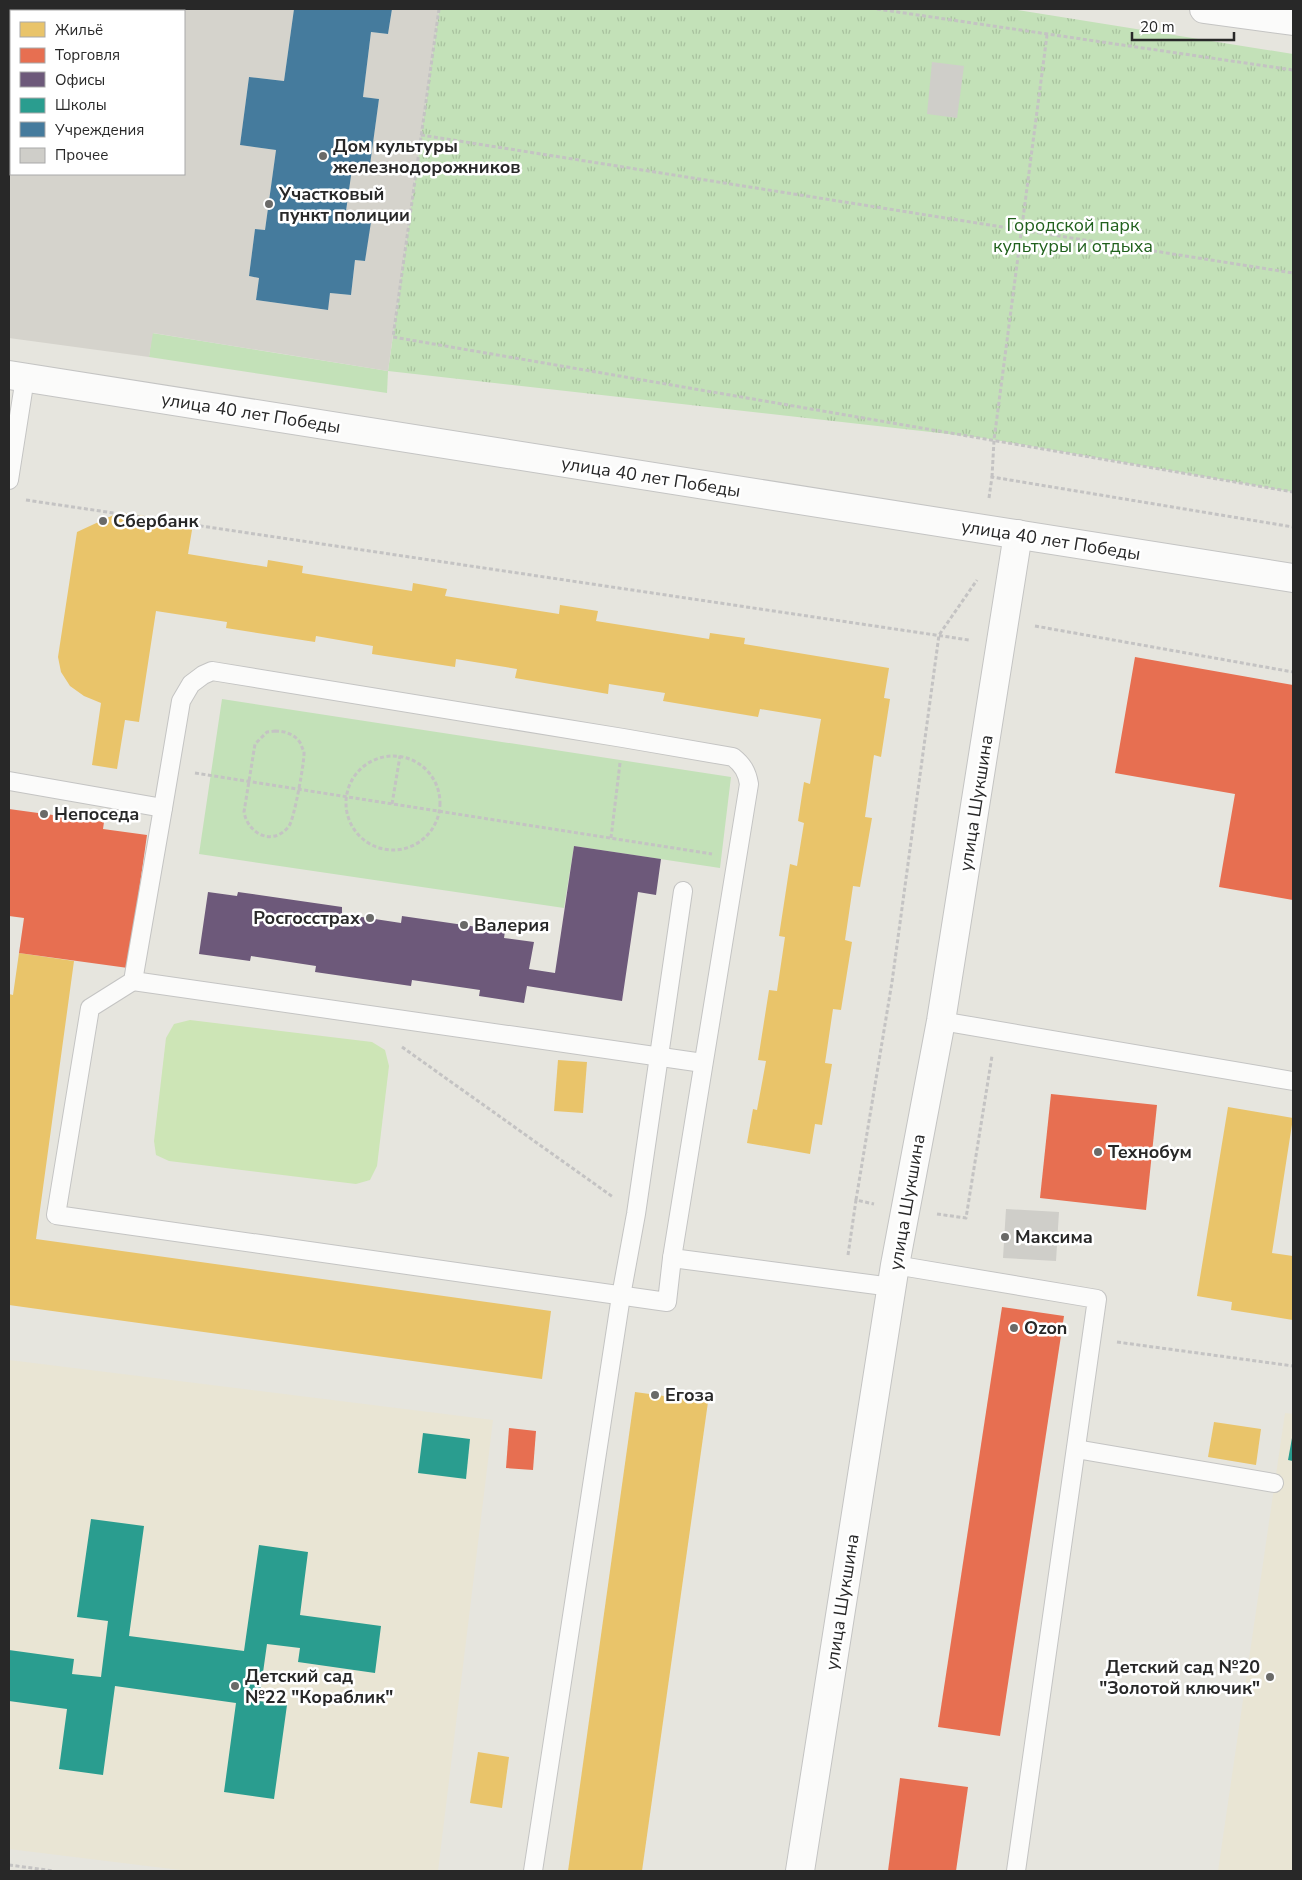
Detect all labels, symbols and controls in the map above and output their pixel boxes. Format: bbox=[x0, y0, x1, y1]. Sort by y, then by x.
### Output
legend bbox=[10, 10, 185, 175]
scale bar bbox=[1132, 10, 1234, 42]
text: 20 m bbox=[1140, 17, 1175, 37]
text: Жильё bbox=[55, 20, 103, 40]
text: Торговля bbox=[55, 45, 120, 65]
text: Офисы bbox=[55, 70, 105, 90]
text: Школы bbox=[55, 95, 107, 115]
text: Учреждения bbox=[54, 120, 144, 140]
place label: Дом культуры железнодорожников bbox=[332, 134, 521, 179]
text: Прочее bbox=[55, 145, 108, 165]
marker: Дом культуры железнодорожников bbox=[317, 150, 329, 162]
place label: Участковый пункт полиции bbox=[278, 182, 410, 227]
marker: Участковый пункт полиции bbox=[263, 198, 275, 210]
park label: Городской парк культуры и отдыха bbox=[993, 213, 1153, 258]
street label: улица 40 лет Победы bbox=[160, 387, 342, 439]
street label: улица 40 лет Победы bbox=[560, 451, 742, 503]
place label: Сбербанк bbox=[113, 509, 200, 533]
street label: улица 40 лет Победы bbox=[960, 514, 1142, 566]
marker: Сбербанк bbox=[97, 515, 109, 527]
street label: улица Шукшина bbox=[953, 733, 999, 873]
place label: Непоседа bbox=[54, 802, 139, 826]
marker: Непоседа bbox=[38, 808, 50, 820]
place label: Росгосстрах bbox=[253, 906, 361, 930]
marker: Росгосстрах bbox=[364, 912, 376, 924]
place label: Валерия bbox=[474, 913, 549, 937]
marker: Валерия bbox=[458, 919, 470, 931]
street label: улица Шукшина bbox=[883, 1132, 931, 1272]
place label: Технобум bbox=[1108, 1140, 1192, 1164]
marker: Технобум bbox=[1092, 1146, 1104, 1158]
place label: Максима bbox=[1015, 1225, 1093, 1249]
marker: Максима bbox=[999, 1231, 1011, 1243]
place label: Ozon bbox=[1024, 1316, 1067, 1340]
marker: Ozon bbox=[1008, 1322, 1020, 1334]
place label: Егоза bbox=[665, 1383, 714, 1407]
marker: Егоза bbox=[649, 1389, 661, 1401]
street label: улица Шукшина bbox=[819, 1532, 865, 1672]
place label: Детский сад №20 "Золотой ключик" bbox=[1099, 1655, 1260, 1700]
place label: Детский сад №22 "Кораблик" bbox=[245, 1664, 393, 1709]
marker: Детский сад №20 "Золотой ключик" bbox=[1264, 1671, 1276, 1683]
marker: Детский сад №22 "Кораблик" bbox=[229, 1680, 241, 1692]

